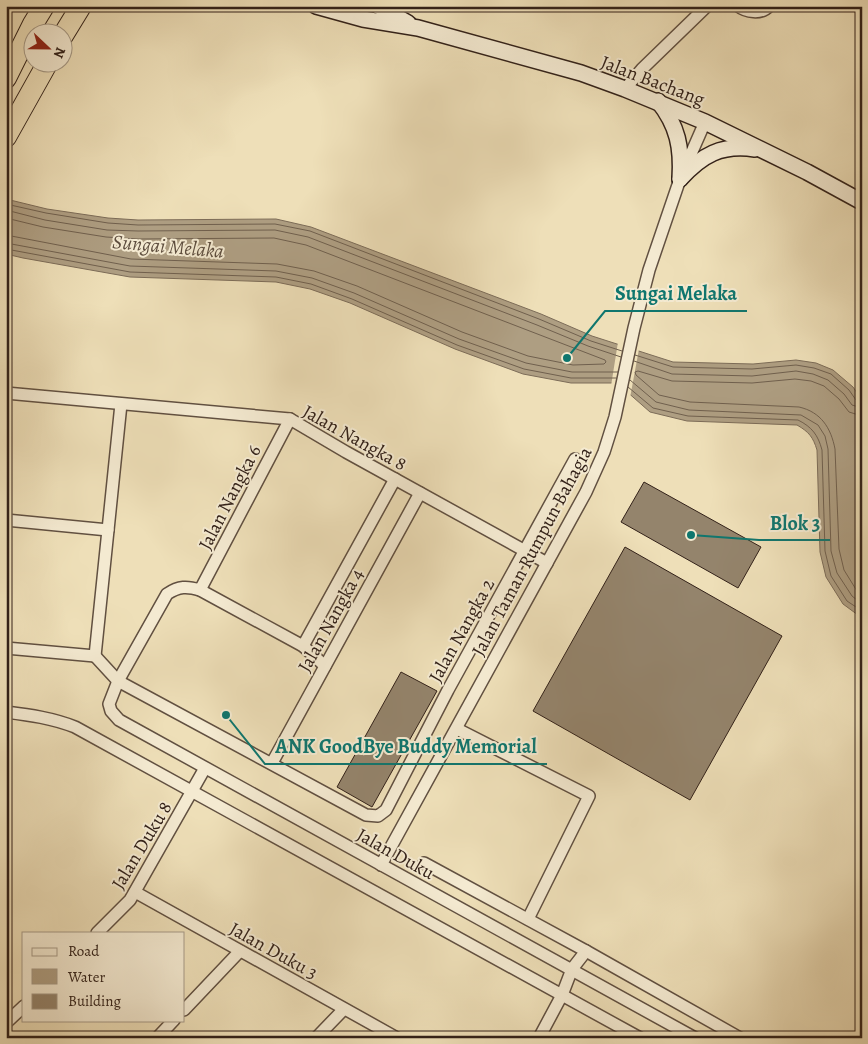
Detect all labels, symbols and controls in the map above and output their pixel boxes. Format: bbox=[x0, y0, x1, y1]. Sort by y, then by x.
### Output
north arrow bbox=[22, 22, 72, 72]
text: N bbox=[49, 44, 70, 61]
street label: Jalan Bachang bbox=[597, 49, 709, 113]
water label: Sungai Melaka bbox=[111, 228, 225, 265]
callout: Sungai Melaka bbox=[605, 276, 747, 311]
text: Sungai Melaka bbox=[615, 280, 737, 307]
street label: Jalan Nangka 8 bbox=[298, 399, 411, 477]
street label: Jalan Nangka 6 bbox=[192, 440, 268, 554]
street label: Jalan Taman Rumpun Bahagia bbox=[466, 442, 598, 661]
callout: Blok 3 bbox=[759, 505, 830, 540]
text: Blok 3 bbox=[770, 510, 820, 537]
street label: Jalan Nangka 4 bbox=[292, 564, 370, 677]
street label: Jalan Nangka 2 bbox=[423, 574, 501, 687]
callout: ANK GoodBye Buddy Memorial bbox=[265, 729, 547, 764]
text: ANK GoodBye Buddy Memorial bbox=[274, 733, 537, 760]
street label: Jalan Duku 8 bbox=[105, 797, 178, 894]
street label: Jalan Duku bbox=[352, 822, 440, 886]
street label: Jalan Duku 3 bbox=[225, 916, 322, 986]
legend bbox=[22, 932, 185, 1022]
text: Road bbox=[68, 941, 100, 961]
text: Water bbox=[67, 967, 105, 987]
text: Building bbox=[68, 991, 121, 1011]

